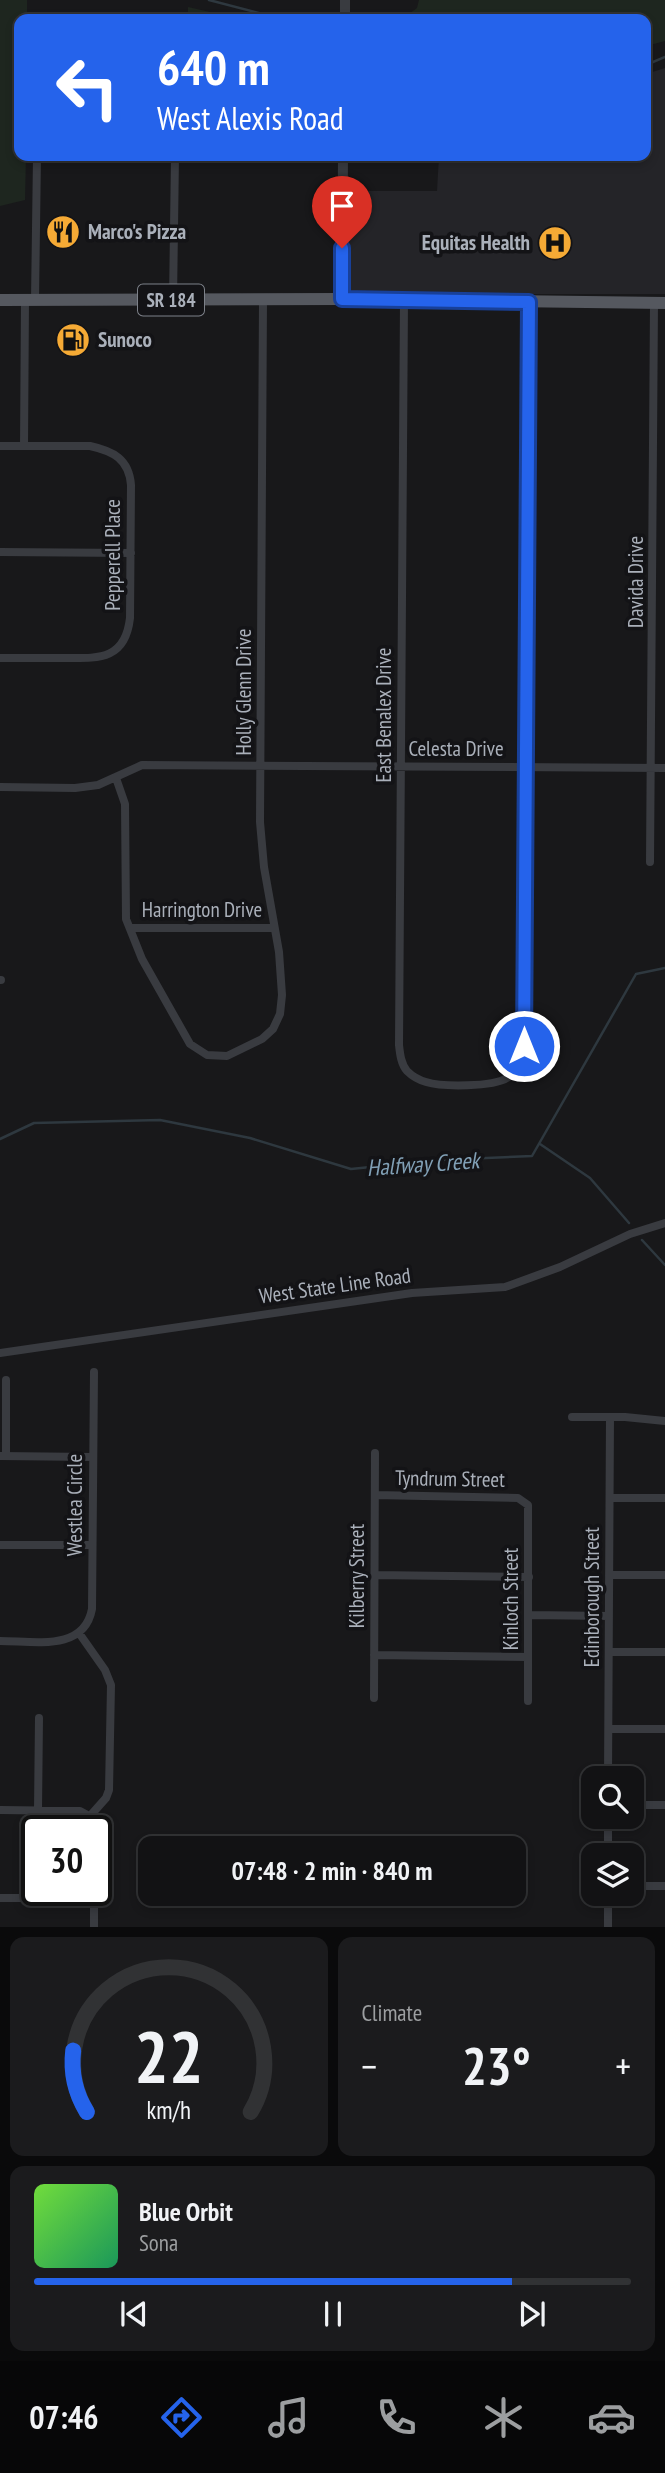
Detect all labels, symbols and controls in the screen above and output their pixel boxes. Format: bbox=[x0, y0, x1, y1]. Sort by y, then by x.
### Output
text: 640 m bbox=[157, 35, 270, 99]
icon: left bbox=[42, 42, 133, 133]
text: West Alexis Road bbox=[157, 97, 344, 139]
pin bbox=[312, 176, 372, 248]
icon: arrive bbox=[323, 187, 361, 225]
restaurant icon: Marco's Pizza bbox=[44, 213, 82, 251]
place label: Marco's Pizza bbox=[88, 218, 187, 245]
hospital icon: Equitas Health bbox=[536, 224, 574, 262]
place label: Equitas Health bbox=[422, 229, 530, 256]
road number: SR 184 bbox=[138, 284, 204, 316]
fuel station icon: Sunoco bbox=[54, 321, 92, 359]
place label: Sunoco bbox=[98, 326, 152, 353]
street label: Pepperell Place bbox=[99, 499, 126, 611]
street label: Davida Drive bbox=[622, 536, 649, 628]
street label: Holly Glenn Drive bbox=[230, 629, 257, 755]
street label: East Benalex Drive bbox=[370, 648, 397, 782]
street label: Celesta Drive bbox=[408, 735, 504, 762]
street label: Harrington Drive bbox=[142, 896, 262, 923]
position arrow bbox=[487, 1009, 561, 1083]
water label: Halfway Creek bbox=[366, 1145, 483, 1182]
street label: West State Line Road bbox=[257, 1262, 412, 1309]
street label: Westlea Circle bbox=[61, 1454, 88, 1556]
street label: Tyndrum Street bbox=[395, 1464, 505, 1493]
street label: Kilberry Street bbox=[343, 1524, 370, 1628]
street label: Edinborough Street bbox=[578, 1527, 605, 1667]
street label: Kinloch Street bbox=[497, 1547, 524, 1650]
map controls bbox=[581, 1766, 644, 1906]
button: search bbox=[581, 1766, 644, 1829]
speed limit sign: 30 bbox=[21, 1815, 112, 1906]
button: layers bbox=[581, 1843, 644, 1906]
text: 07:48 · 2 min · 840 m bbox=[232, 1854, 432, 1887]
text: Climate bbox=[362, 1998, 422, 2027]
text: 22 bbox=[134, 2009, 204, 2103]
text: 23° bbox=[462, 2032, 531, 2099]
text: − bbox=[362, 2041, 377, 2090]
text: + bbox=[615, 2041, 631, 2090]
text: km/h bbox=[147, 2094, 191, 2126]
text: Blue Orbit bbox=[139, 2195, 233, 2228]
text: Sona bbox=[139, 2228, 178, 2257]
icon: previous bbox=[115, 2295, 153, 2333]
icon: pause bbox=[314, 2295, 352, 2333]
icon: next bbox=[513, 2295, 551, 2333]
icon: directions bbox=[157, 2393, 206, 2442]
icon: music bbox=[264, 2393, 313, 2442]
icon: phone bbox=[372, 2393, 421, 2442]
icon: climate bbox=[479, 2393, 528, 2442]
icon: car bbox=[587, 2393, 636, 2442]
text: 07:46 bbox=[29, 2396, 98, 2438]

